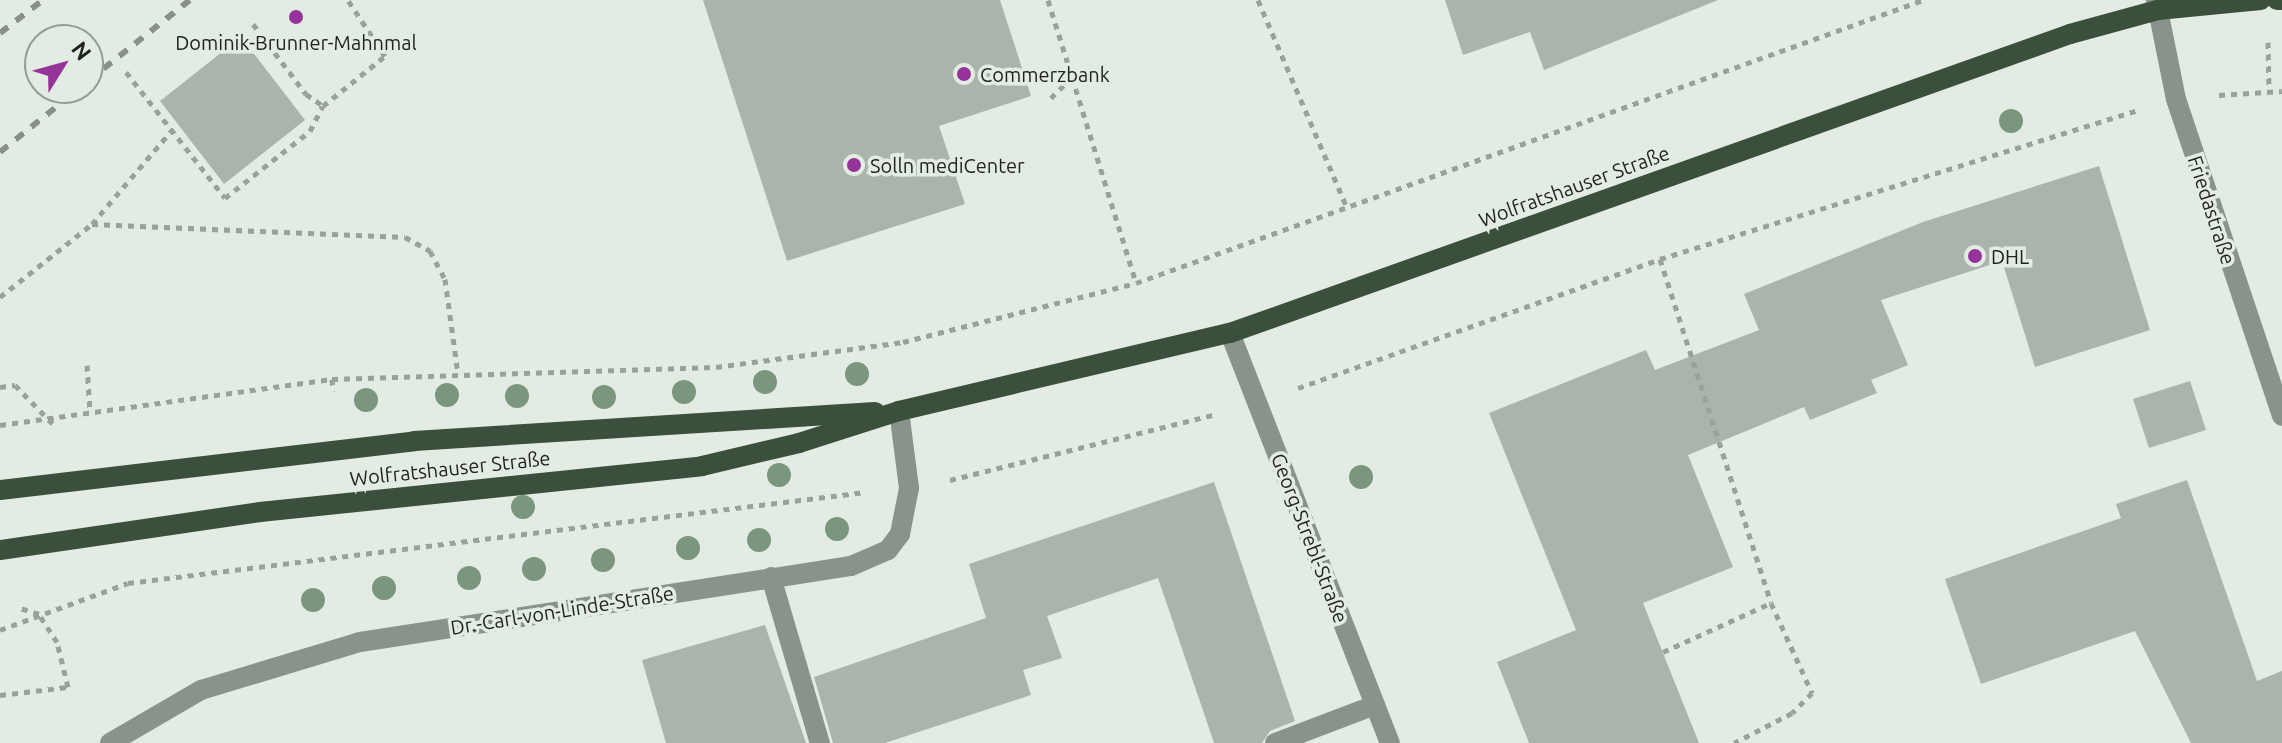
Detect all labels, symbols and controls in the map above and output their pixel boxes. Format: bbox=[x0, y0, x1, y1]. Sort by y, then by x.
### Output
marker: Dominik-Brunner-Mahnmal bbox=[287, 8, 305, 26]
north arrow bbox=[24, 24, 104, 104]
place label: Dominik-Brunner-Mahnmal bbox=[175, 30, 417, 54]
text: N bbox=[67, 36, 97, 65]
place label: Commerzbank bbox=[980, 62, 1110, 86]
marker: Commerzbank bbox=[955, 65, 973, 83]
street label: Wolfratshauser Straße bbox=[1475, 140, 1673, 232]
place label: Solln mediCenter bbox=[870, 153, 1025, 177]
street label: Friedastraße bbox=[2183, 153, 2241, 267]
marker: Solln mediCenter bbox=[845, 156, 863, 174]
place label: DHL bbox=[1991, 244, 2029, 268]
marker: DHL bbox=[1966, 247, 1984, 265]
street label: Wolfratshauser Straße bbox=[349, 446, 551, 490]
street label: Georg-Strebl-Straße bbox=[1267, 450, 1353, 626]
street label: Dr.-Carl-von-Linde-Straße bbox=[449, 581, 675, 639]

